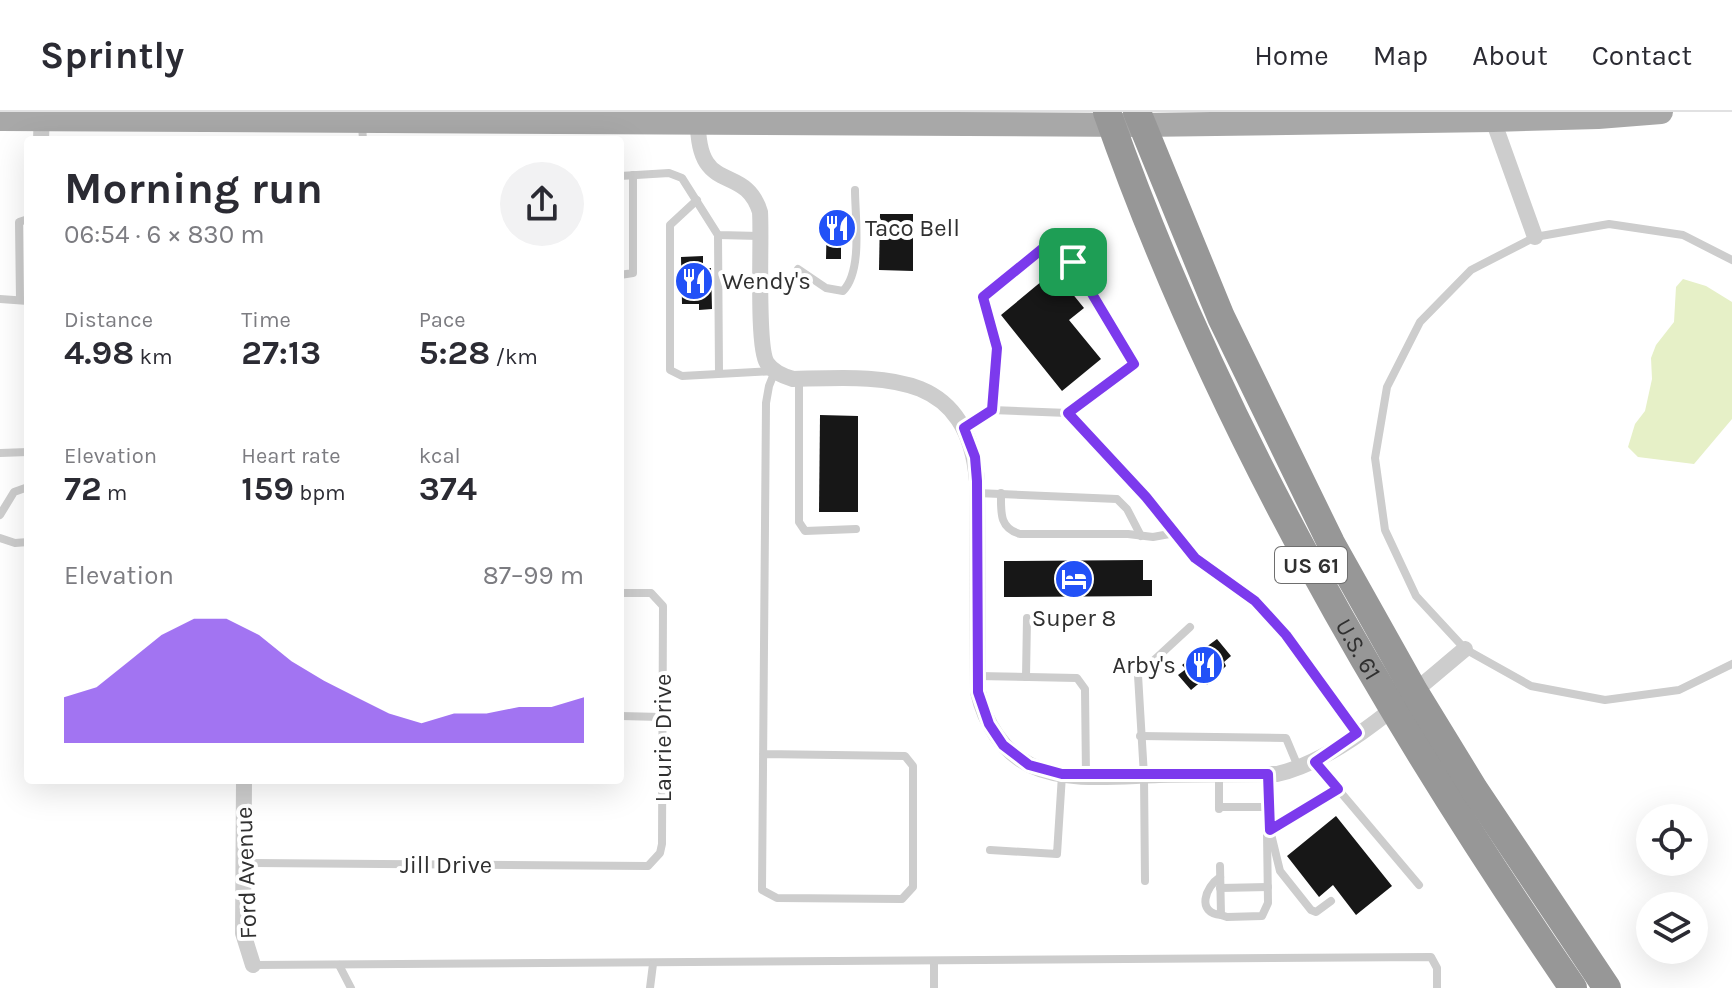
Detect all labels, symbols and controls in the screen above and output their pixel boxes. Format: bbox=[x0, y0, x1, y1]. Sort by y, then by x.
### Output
text: Sprintly bbox=[40, 33, 184, 78]
text: Home bbox=[1254, 39, 1329, 72]
text: Map bbox=[1373, 39, 1428, 72]
text: About bbox=[1472, 39, 1548, 72]
text: Contact bbox=[1592, 39, 1692, 72]
button: share bbox=[500, 162, 584, 246]
text: Morning run bbox=[64, 163, 323, 214]
restaurant icon: Taco Bell bbox=[816, 207, 858, 249]
place label: Taco Bell bbox=[865, 214, 960, 242]
text: 06:54 · 6 × 830 m bbox=[64, 219, 265, 250]
pin bbox=[1039, 228, 1107, 296]
icon: arrive bbox=[1051, 240, 1095, 284]
restaurant icon: Wendy's bbox=[673, 260, 715, 302]
place label: Wendy's bbox=[722, 267, 811, 295]
text: Distance bbox=[64, 307, 153, 333]
text: Time bbox=[241, 307, 291, 333]
text: Pace bbox=[419, 307, 466, 333]
text: 4.98 bbox=[64, 333, 134, 373]
text: 27:13 bbox=[241, 333, 321, 373]
text: 5:28 bbox=[419, 333, 490, 373]
text: km bbox=[134, 344, 172, 370]
text: /km bbox=[490, 344, 538, 370]
text: Elevation bbox=[64, 443, 157, 469]
text: Heart rate bbox=[241, 443, 341, 469]
text: kcal bbox=[419, 443, 461, 469]
text: 72 bbox=[64, 469, 102, 509]
text: 159 bbox=[241, 469, 294, 509]
text: 374 bbox=[419, 469, 477, 509]
text: m bbox=[102, 480, 127, 506]
text: bpm bbox=[294, 480, 346, 506]
road number: US 61 bbox=[1275, 547, 1347, 583]
hotel icon: Super 8 bbox=[1053, 558, 1095, 600]
text: Elevation bbox=[64, 560, 174, 591]
text: 87–99 m bbox=[483, 560, 584, 591]
place label: Super 8 bbox=[1032, 604, 1116, 632]
street label: U.S. 61 bbox=[1330, 614, 1387, 685]
restaurant icon: Arby's bbox=[1183, 644, 1225, 686]
place label: Arby's bbox=[1112, 651, 1176, 679]
street label: Laurie Drive bbox=[649, 674, 677, 802]
map controls bbox=[1636, 804, 1708, 964]
button: locate bbox=[1636, 804, 1708, 876]
street label: Ford Avenue bbox=[230, 806, 262, 940]
street label: Jill Drive bbox=[400, 851, 492, 879]
button: layers bbox=[1636, 892, 1708, 964]

